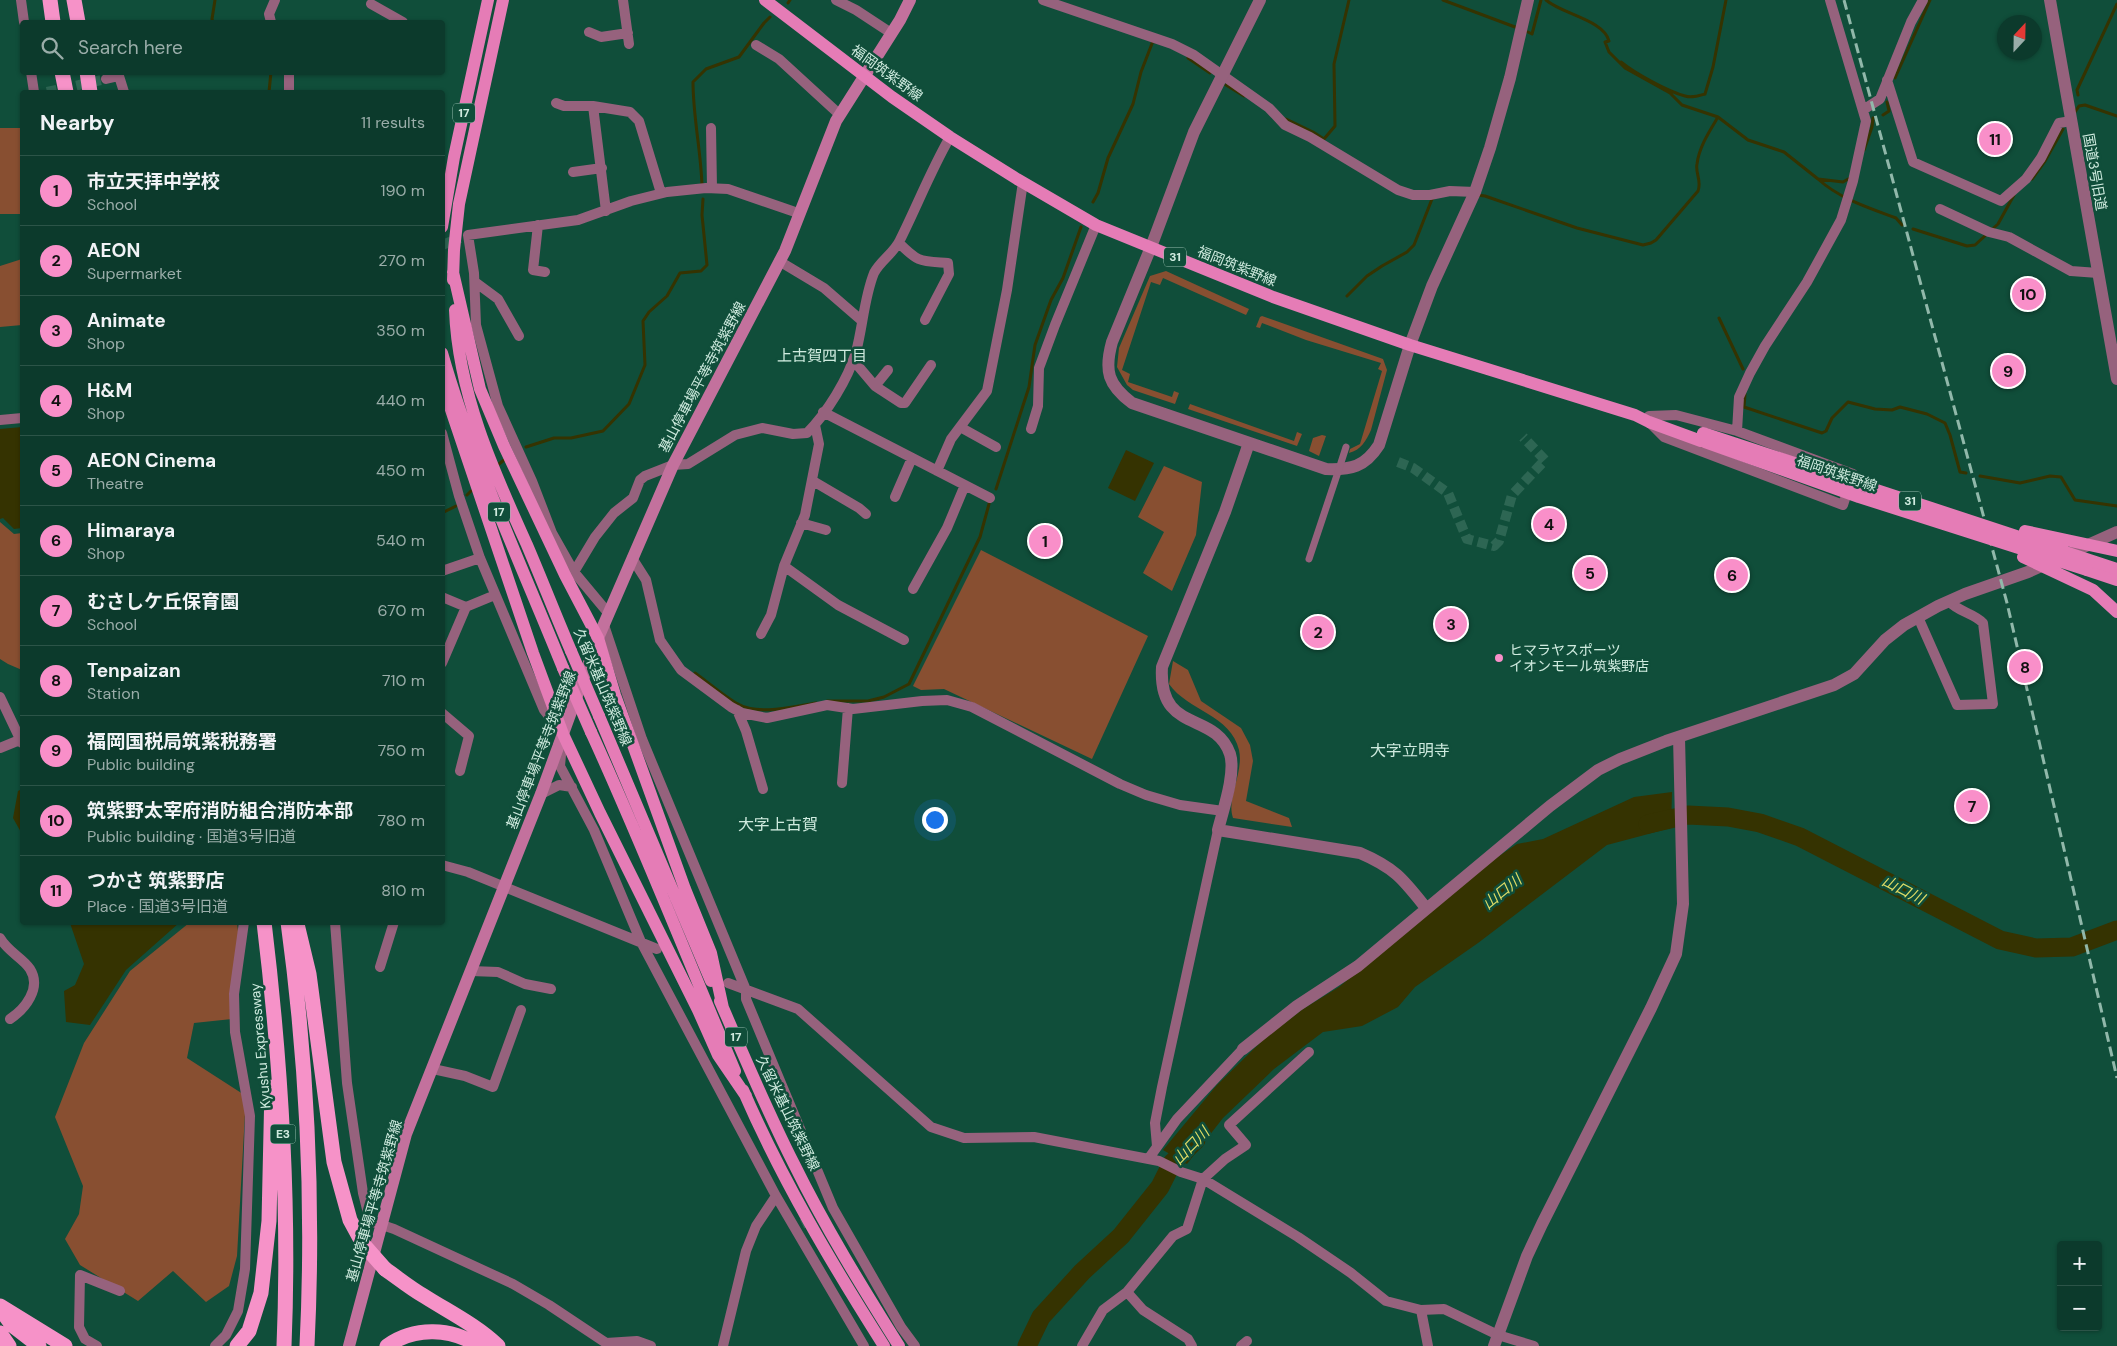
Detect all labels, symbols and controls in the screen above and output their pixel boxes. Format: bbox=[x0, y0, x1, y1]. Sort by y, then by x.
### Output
north arrow bbox=[1997, 15, 2042, 60]
search box bbox=[20, 20, 445, 75]
icon: search bbox=[38, 34, 66, 62]
text: Search here bbox=[78, 35, 183, 60]
street label: 福岡筑紫野線 bbox=[848, 41, 926, 105]
road number: 17 bbox=[453, 104, 475, 122]
text: Nearby bbox=[40, 109, 114, 137]
text: 11 results bbox=[361, 112, 425, 133]
pin: 11 bbox=[1979, 120, 2011, 158]
street label: 国道3号旧道 bbox=[2079, 132, 2111, 212]
text: 市立天拝中学校 bbox=[87, 169, 220, 194]
text: 1 bbox=[53, 180, 59, 201]
text: 190 m bbox=[381, 180, 425, 201]
text: School bbox=[87, 194, 137, 215]
text: AEON bbox=[87, 238, 140, 263]
street label: 福岡筑紫野線 bbox=[1195, 242, 1279, 290]
road number: 31 bbox=[1164, 248, 1186, 266]
text: 2 bbox=[51, 250, 61, 271]
text: 270 m bbox=[378, 250, 425, 271]
text: Supermarket bbox=[87, 263, 182, 284]
pin: 10 bbox=[2012, 275, 2044, 313]
street label: 基山停車場平等寺筑紫野線 bbox=[655, 299, 749, 455]
text: Animate bbox=[87, 308, 166, 333]
text: 3 bbox=[51, 320, 61, 341]
text: 350 m bbox=[376, 320, 425, 341]
text: Shop bbox=[87, 333, 125, 354]
district label: 上古賀四丁目 bbox=[777, 346, 867, 366]
pin: 9 bbox=[1992, 352, 2024, 390]
text: H&M bbox=[87, 378, 132, 403]
text: 4 bbox=[51, 390, 61, 411]
text: 440 m bbox=[376, 390, 425, 411]
text: Shop bbox=[87, 403, 125, 424]
text: AEON Cinema bbox=[87, 448, 216, 473]
street label: 福岡筑紫野線 bbox=[1794, 451, 1880, 495]
text: 5 bbox=[51, 460, 61, 481]
text: 450 m bbox=[376, 460, 425, 481]
text: Theatre bbox=[87, 473, 144, 494]
road number: 31 bbox=[1899, 492, 1921, 511]
road number: 17 bbox=[488, 502, 510, 522]
pin: 4 bbox=[1533, 505, 1565, 543]
text: Himaraya bbox=[87, 518, 175, 543]
pin: 1 bbox=[1029, 522, 1061, 560]
text: 6 bbox=[51, 530, 61, 551]
text: 540 m bbox=[376, 530, 425, 551]
text: Shop bbox=[87, 543, 125, 564]
pin: 5 bbox=[1574, 554, 1606, 592]
pin: 6 bbox=[1716, 556, 1748, 594]
text: むさしケ丘保育園 bbox=[87, 589, 239, 614]
text: 7 bbox=[52, 600, 60, 621]
text: 670 m bbox=[378, 600, 425, 621]
pin: 3 bbox=[1435, 605, 1467, 643]
pin: 2 bbox=[1302, 613, 1334, 651]
text: School bbox=[87, 614, 137, 635]
street label: 久留米基山筑紫野線 bbox=[570, 625, 636, 749]
place label: ヒマラヤスポーツ イオンモール筑紫野店 bbox=[1509, 641, 1649, 675]
pin: 8 bbox=[2009, 648, 2041, 686]
marker: ヒマラヤスポーツ イオンモール筑紫野店 bbox=[1493, 652, 1505, 664]
text: Tenpaizan bbox=[87, 658, 181, 683]
street label: 基山停車場平等寺筑紫野線 bbox=[502, 668, 580, 832]
text: 8 bbox=[51, 670, 61, 691]
text: 710 m bbox=[382, 670, 425, 691]
text: Station bbox=[87, 683, 140, 704]
text: 福岡国税局筑紫税務署 bbox=[87, 729, 277, 754]
text: 9 bbox=[51, 740, 61, 761]
text: 750 m bbox=[378, 740, 425, 761]
district label: 大字立明寺 bbox=[1370, 740, 1450, 761]
text: Public building bbox=[87, 754, 195, 775]
pin: 7 bbox=[1956, 787, 1988, 825]
text: 筑紫野太宰府消防組合消防本部 bbox=[87, 798, 353, 823]
your location bbox=[922, 807, 948, 833]
text: 10 bbox=[47, 810, 65, 831]
text: 780 m bbox=[378, 810, 425, 831]
district label: 大字上古賀 bbox=[738, 814, 818, 835]
text: Public building · 国道3号旧道 bbox=[87, 826, 296, 847]
text: つかさ 筑紫野店 bbox=[87, 868, 224, 893]
water label: 山口川 bbox=[1478, 869, 1527, 914]
water label: 山口川 bbox=[1878, 871, 1929, 910]
text: 11 bbox=[50, 880, 62, 901]
text: 810 m bbox=[381, 880, 425, 901]
text: Place · 国道3号旧道 bbox=[87, 896, 228, 917]
street label: Kyushu Expressway bbox=[246, 982, 274, 1110]
road number: 17 bbox=[725, 1028, 747, 1046]
street label: 久留米基山筑紫野線 bbox=[752, 1052, 824, 1174]
street label: 基山停車場平等寺筑紫野線 bbox=[342, 1118, 406, 1284]
water label: 山口川 bbox=[1168, 1121, 1215, 1169]
road number: E3 bbox=[270, 1124, 296, 1144]
map controls bbox=[2057, 1241, 2102, 1331]
button: + bbox=[2057, 1241, 2102, 1286]
button: − bbox=[2057, 1286, 2102, 1331]

